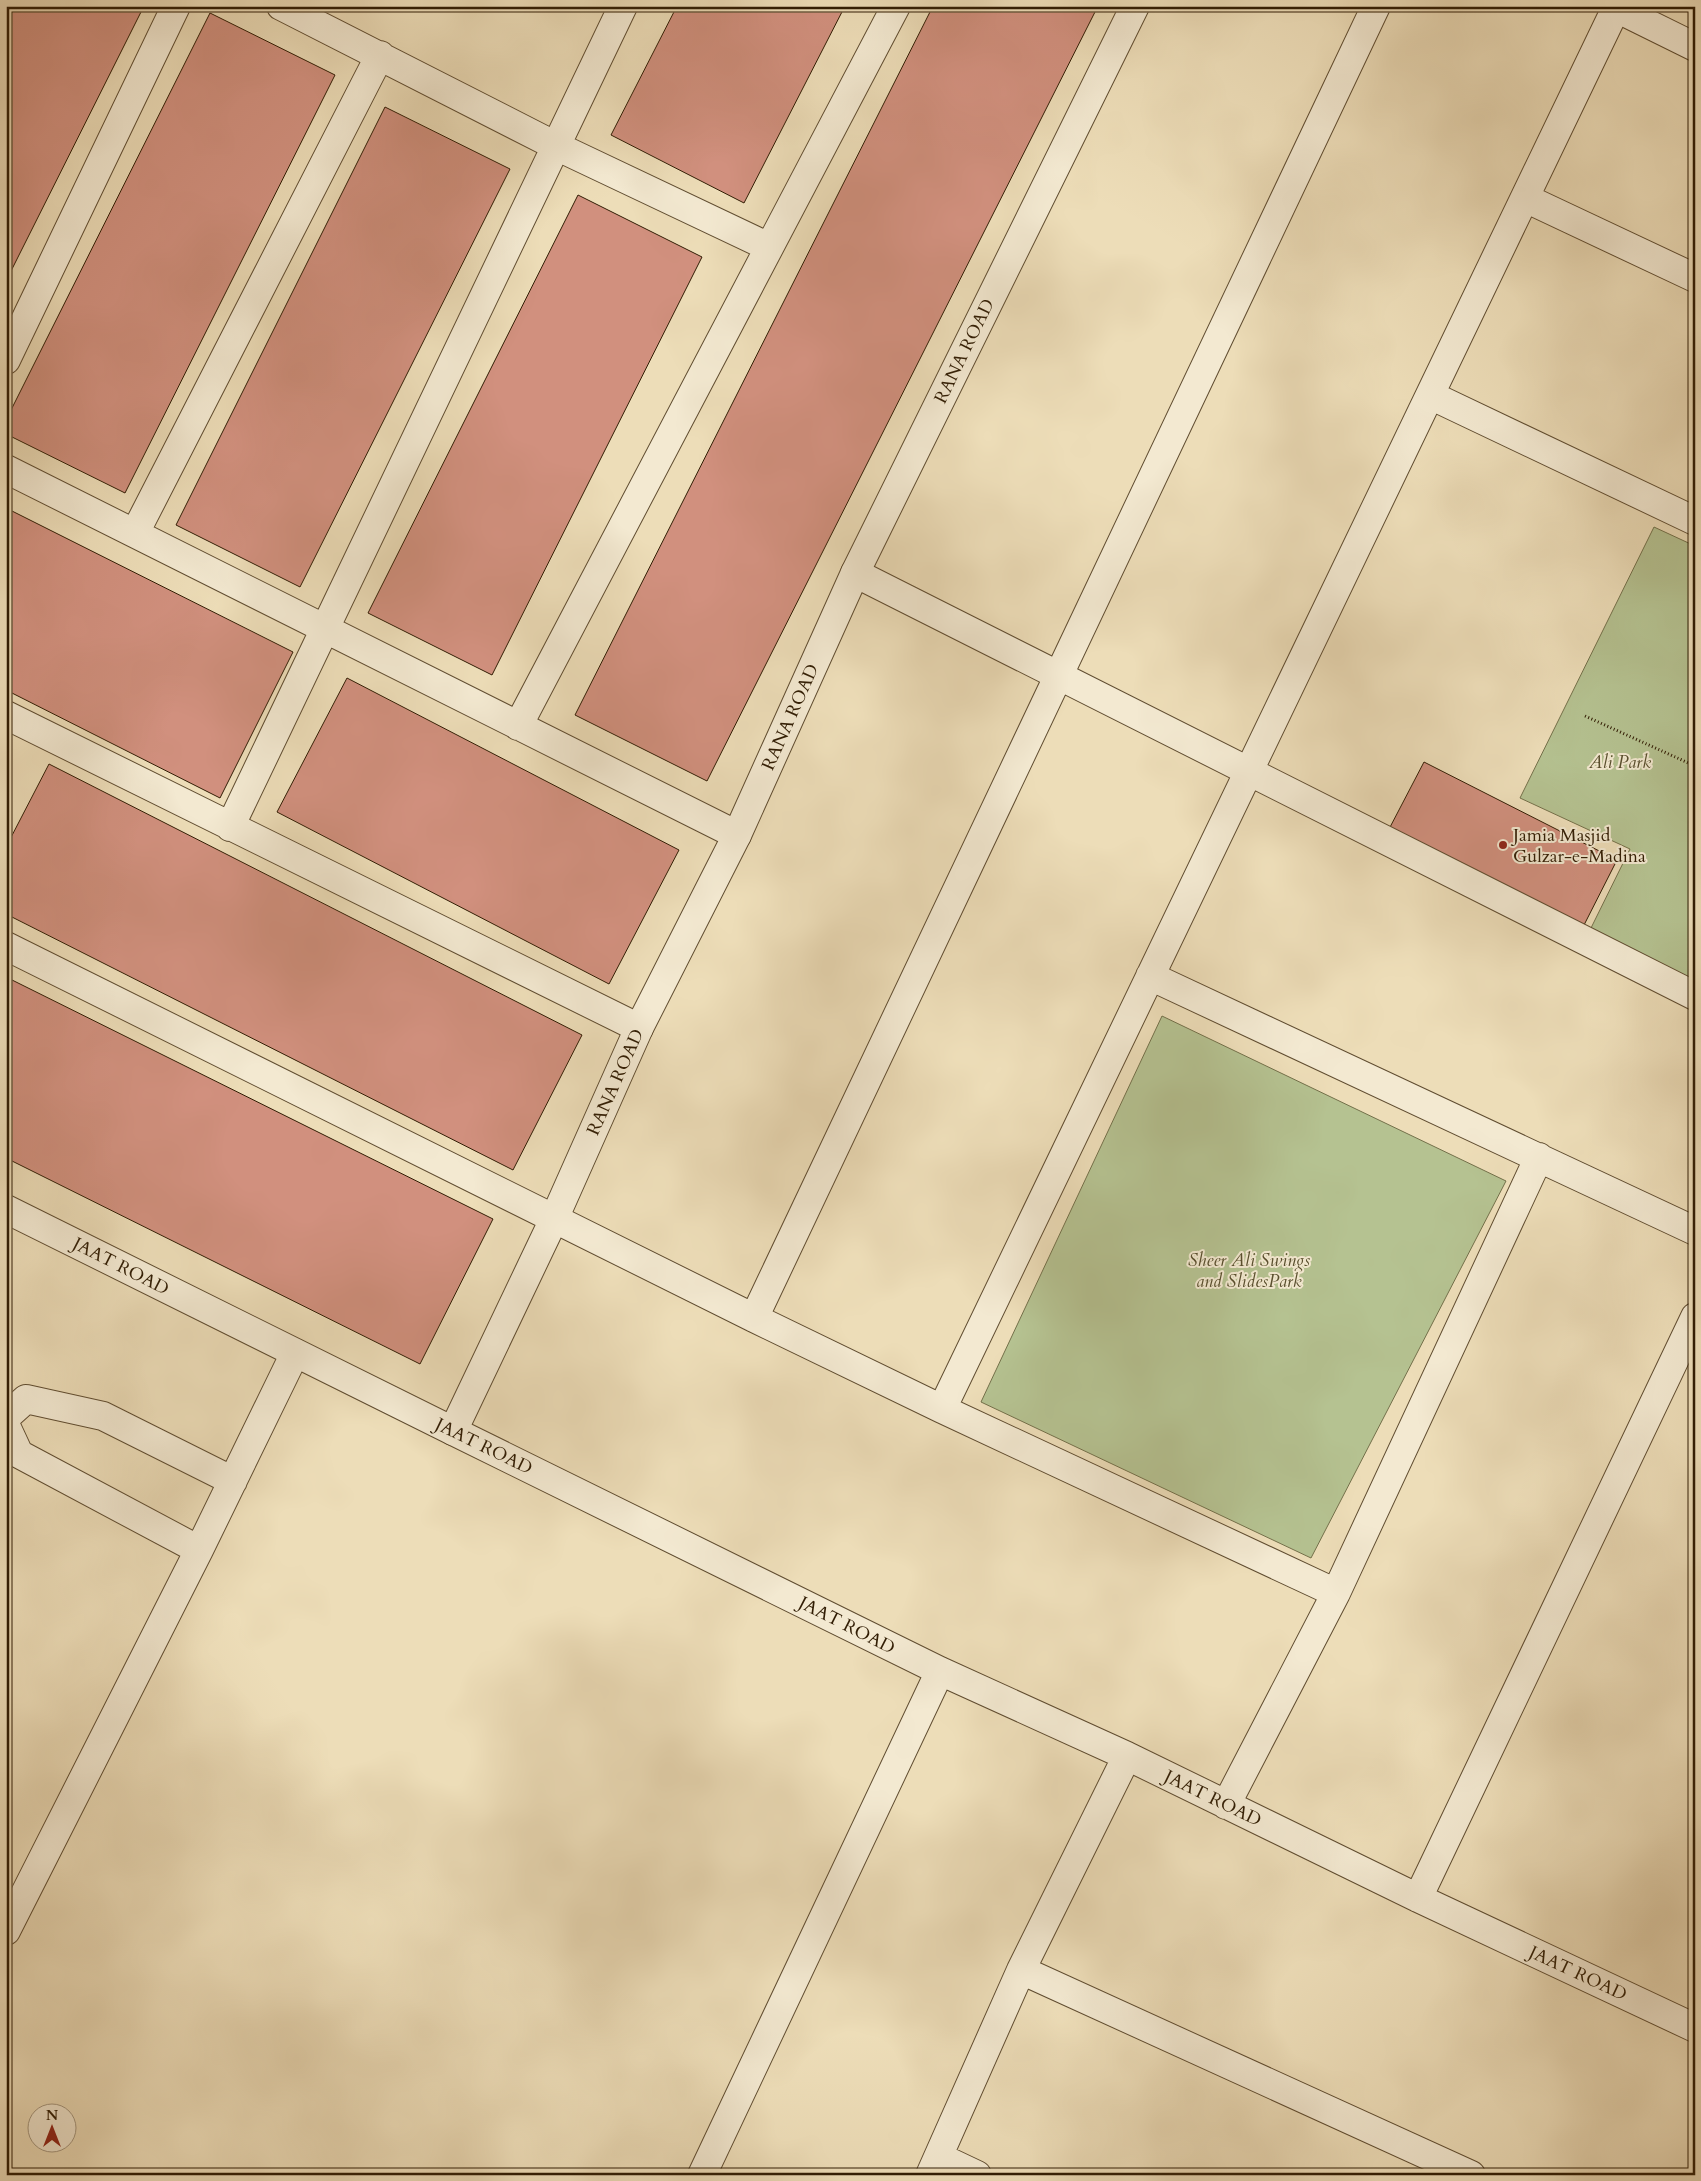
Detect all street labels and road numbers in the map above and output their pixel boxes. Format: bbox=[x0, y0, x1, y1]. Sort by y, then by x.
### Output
street label: RANA ROAD bbox=[928, 295, 1001, 408]
street label: RANA ROAD bbox=[756, 660, 825, 774]
street label: RANA ROAD bbox=[581, 1025, 650, 1139]
street label: JAAT ROAD bbox=[66, 1230, 173, 1301]
street label: JAAT ROAD bbox=[428, 1411, 537, 1481]
street label: JAAT ROAD bbox=[792, 1589, 899, 1660]
street label: JAAT ROAD bbox=[1157, 1763, 1266, 1833]
street label: JAAT ROAD bbox=[1522, 1939, 1631, 2007]

